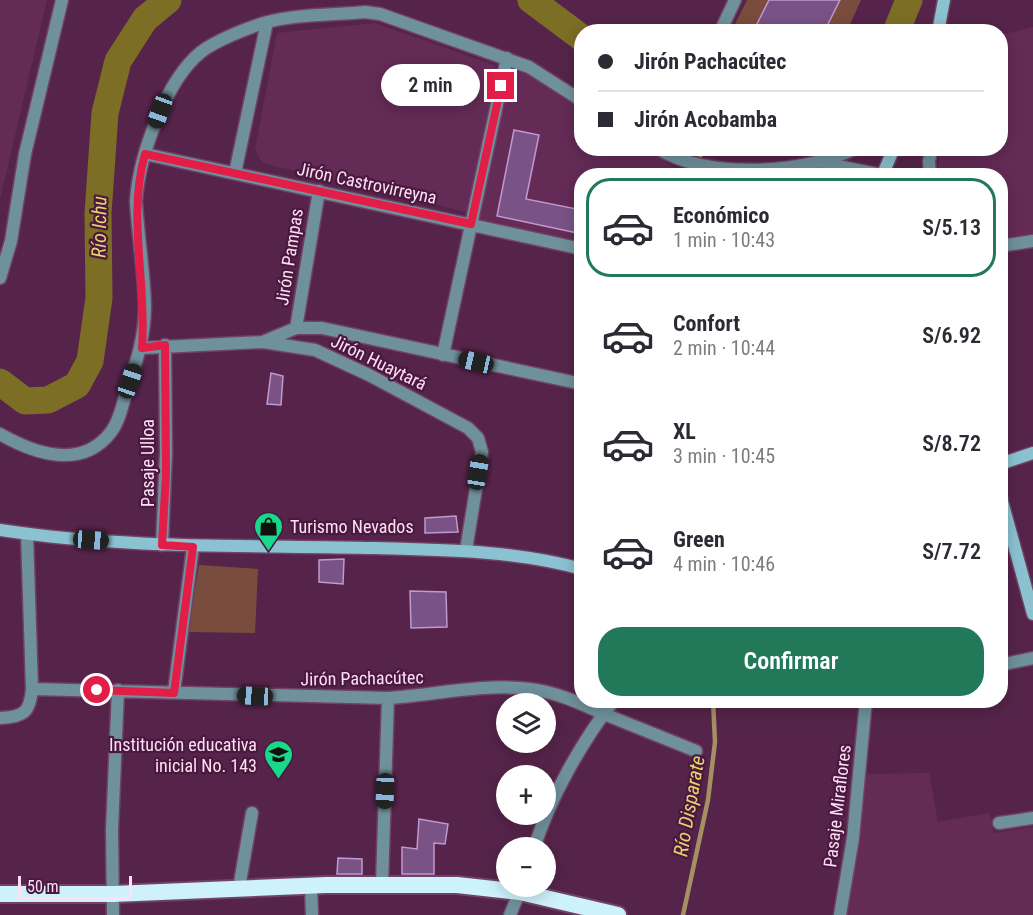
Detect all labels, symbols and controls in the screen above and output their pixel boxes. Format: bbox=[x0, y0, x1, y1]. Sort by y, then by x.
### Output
text: Jirón Pachacútec bbox=[634, 49, 786, 74]
callout: 2 min bbox=[381, 65, 480, 107]
route end bbox=[487, 72, 514, 99]
text: 2 min bbox=[408, 73, 453, 97]
car bbox=[145, 91, 175, 131]
text: Jirón Acobamba bbox=[634, 107, 777, 132]
street label: Jirón Castrovirreyna bbox=[295, 158, 439, 208]
water label: Río Ichu bbox=[86, 196, 112, 258]
icon: car bbox=[601, 201, 655, 255]
text: Económico bbox=[673, 203, 769, 228]
street label: Jirón Pampas bbox=[271, 207, 307, 307]
text: S/5.13 bbox=[922, 215, 981, 240]
text: 1 min · 10:43 bbox=[673, 228, 775, 252]
icon: car bbox=[601, 309, 655, 363]
text: Confort bbox=[673, 311, 740, 336]
text: S/6.92 bbox=[922, 323, 981, 348]
street label: Jirón Huaytará bbox=[328, 330, 430, 394]
text: 2 min · 10:44 bbox=[673, 336, 775, 360]
car bbox=[456, 349, 496, 375]
car bbox=[116, 361, 144, 401]
icon: car bbox=[601, 417, 655, 471]
street label: Pasaje Ulloa bbox=[137, 419, 158, 507]
text: XL bbox=[673, 419, 696, 444]
text: S/8.72 bbox=[922, 431, 981, 456]
text: 3 min · 10:45 bbox=[673, 444, 775, 468]
car bbox=[466, 453, 490, 491]
shop icon: Turismo Nevados bbox=[253, 510, 285, 552]
place label: Turismo Nevados bbox=[290, 516, 414, 537]
icon: car bbox=[601, 525, 655, 579]
text: Green bbox=[673, 527, 725, 552]
car bbox=[72, 530, 110, 550]
text: S/7.72 bbox=[922, 539, 981, 564]
text: 4 min · 10:46 bbox=[673, 552, 775, 576]
button: Confirmar bbox=[598, 627, 984, 696]
street label: Jirón Pachacútec bbox=[300, 666, 424, 690]
route start bbox=[83, 676, 110, 703]
car bbox=[237, 686, 273, 706]
map controls bbox=[496, 693, 556, 897]
button: layers bbox=[496, 693, 556, 753]
place label: Institución educativa inicial No. 143 bbox=[109, 734, 257, 776]
school or university icon: Institución educativa inicial No. 143 bbox=[262, 738, 294, 780]
street label: Pasaje Miraflores bbox=[819, 743, 855, 869]
water label: Río Disparate bbox=[668, 754, 710, 858]
button: + bbox=[496, 765, 556, 825]
car bbox=[375, 773, 395, 809]
button: − bbox=[496, 837, 556, 897]
scale bar bbox=[18, 873, 132, 900]
text: 50 m bbox=[27, 877, 59, 896]

